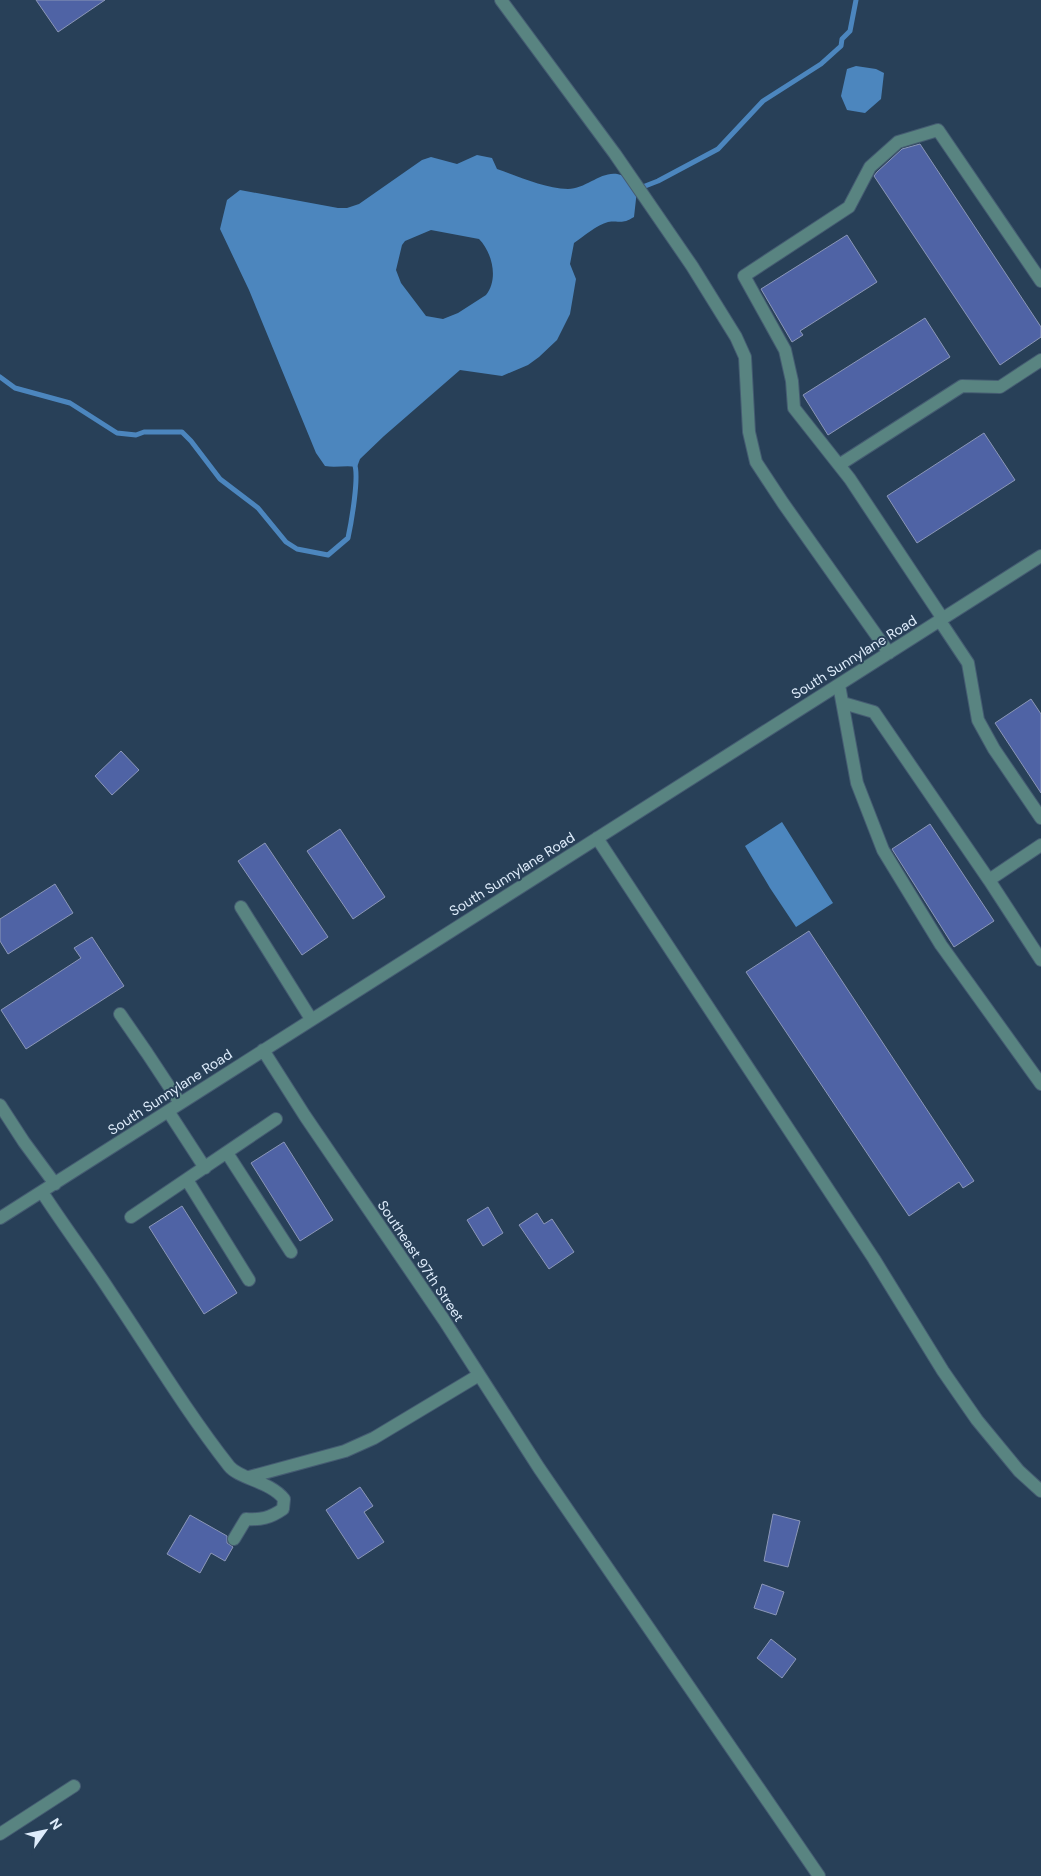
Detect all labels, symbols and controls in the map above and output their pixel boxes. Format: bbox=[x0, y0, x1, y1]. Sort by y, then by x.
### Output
street label: South Sunnylane Road bbox=[788, 611, 920, 703]
street label: South Sunnylane Road bbox=[446, 828, 578, 920]
street label: South Sunnylane Road bbox=[104, 1045, 236, 1139]
street label: Southeast 97th Street bbox=[374, 1197, 468, 1325]
north arrow bbox=[20, 1806, 70, 1856]
text: N bbox=[46, 1815, 66, 1833]

